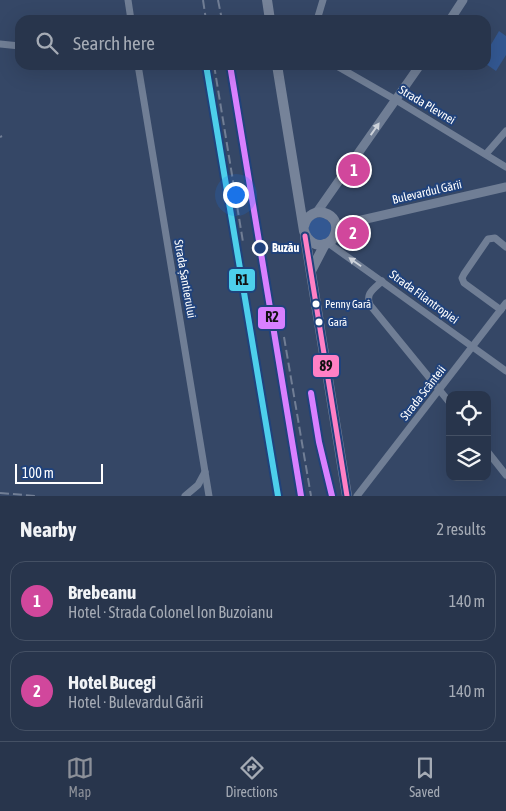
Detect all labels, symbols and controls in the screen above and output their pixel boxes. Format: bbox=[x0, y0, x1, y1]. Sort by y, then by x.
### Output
search box bbox=[15, 15, 491, 70]
icon: search bbox=[33, 29, 61, 57]
text: Search here bbox=[73, 32, 155, 54]
street label: Strada Plevnei bbox=[396, 83, 458, 127]
one-way arrow bbox=[370, 123, 380, 136]
pin: 1 bbox=[338, 151, 370, 189]
street label: Bulevardul Gării bbox=[391, 177, 463, 207]
your location bbox=[223, 182, 249, 208]
pin: 2 bbox=[337, 214, 369, 252]
street label: Strada Șantierului bbox=[171, 239, 199, 319]
marker: Buzău bbox=[252, 240, 268, 256]
place label: Buzău bbox=[272, 241, 299, 255]
one-way arrow bbox=[348, 257, 362, 267]
street label: Strada Filantropiei bbox=[387, 267, 461, 327]
line badge: R1 bbox=[228, 268, 256, 292]
text: R1 bbox=[235, 272, 249, 288]
place label: Penny Gară bbox=[325, 298, 371, 310]
marker: Penny Gară bbox=[311, 299, 321, 309]
line badge: R2 bbox=[257, 306, 286, 330]
text: R2 bbox=[265, 309, 279, 325]
place label: Gară bbox=[328, 316, 347, 328]
marker: Gară bbox=[314, 317, 324, 327]
line badge: 89 bbox=[312, 354, 340, 378]
text: 89 bbox=[319, 358, 333, 374]
street label: Strada Scânteii bbox=[397, 363, 449, 423]
map controls bbox=[446, 391, 491, 481]
button: locate bbox=[446, 391, 491, 436]
button: layers bbox=[446, 436, 491, 481]
scale bar bbox=[15, 461, 102, 484]
text: 100 m bbox=[22, 465, 54, 481]
text: Nearby bbox=[20, 517, 76, 541]
text: 2 results bbox=[436, 520, 486, 538]
text: Brebeanu bbox=[68, 581, 136, 603]
text: 1 bbox=[33, 592, 41, 610]
text: 140 m bbox=[449, 592, 485, 610]
text: Hotel · Strada Colonel Ion Buzoianu bbox=[68, 603, 273, 621]
text: Hotel Bucegi bbox=[68, 671, 156, 693]
text: 2 bbox=[33, 682, 41, 700]
text: 140 m bbox=[449, 682, 485, 700]
text: Hotel · Bulevardul Gării bbox=[68, 693, 203, 711]
tab: Map bbox=[66, 754, 94, 800]
tab: Directions bbox=[225, 754, 278, 800]
tab: Saved bbox=[409, 754, 440, 800]

